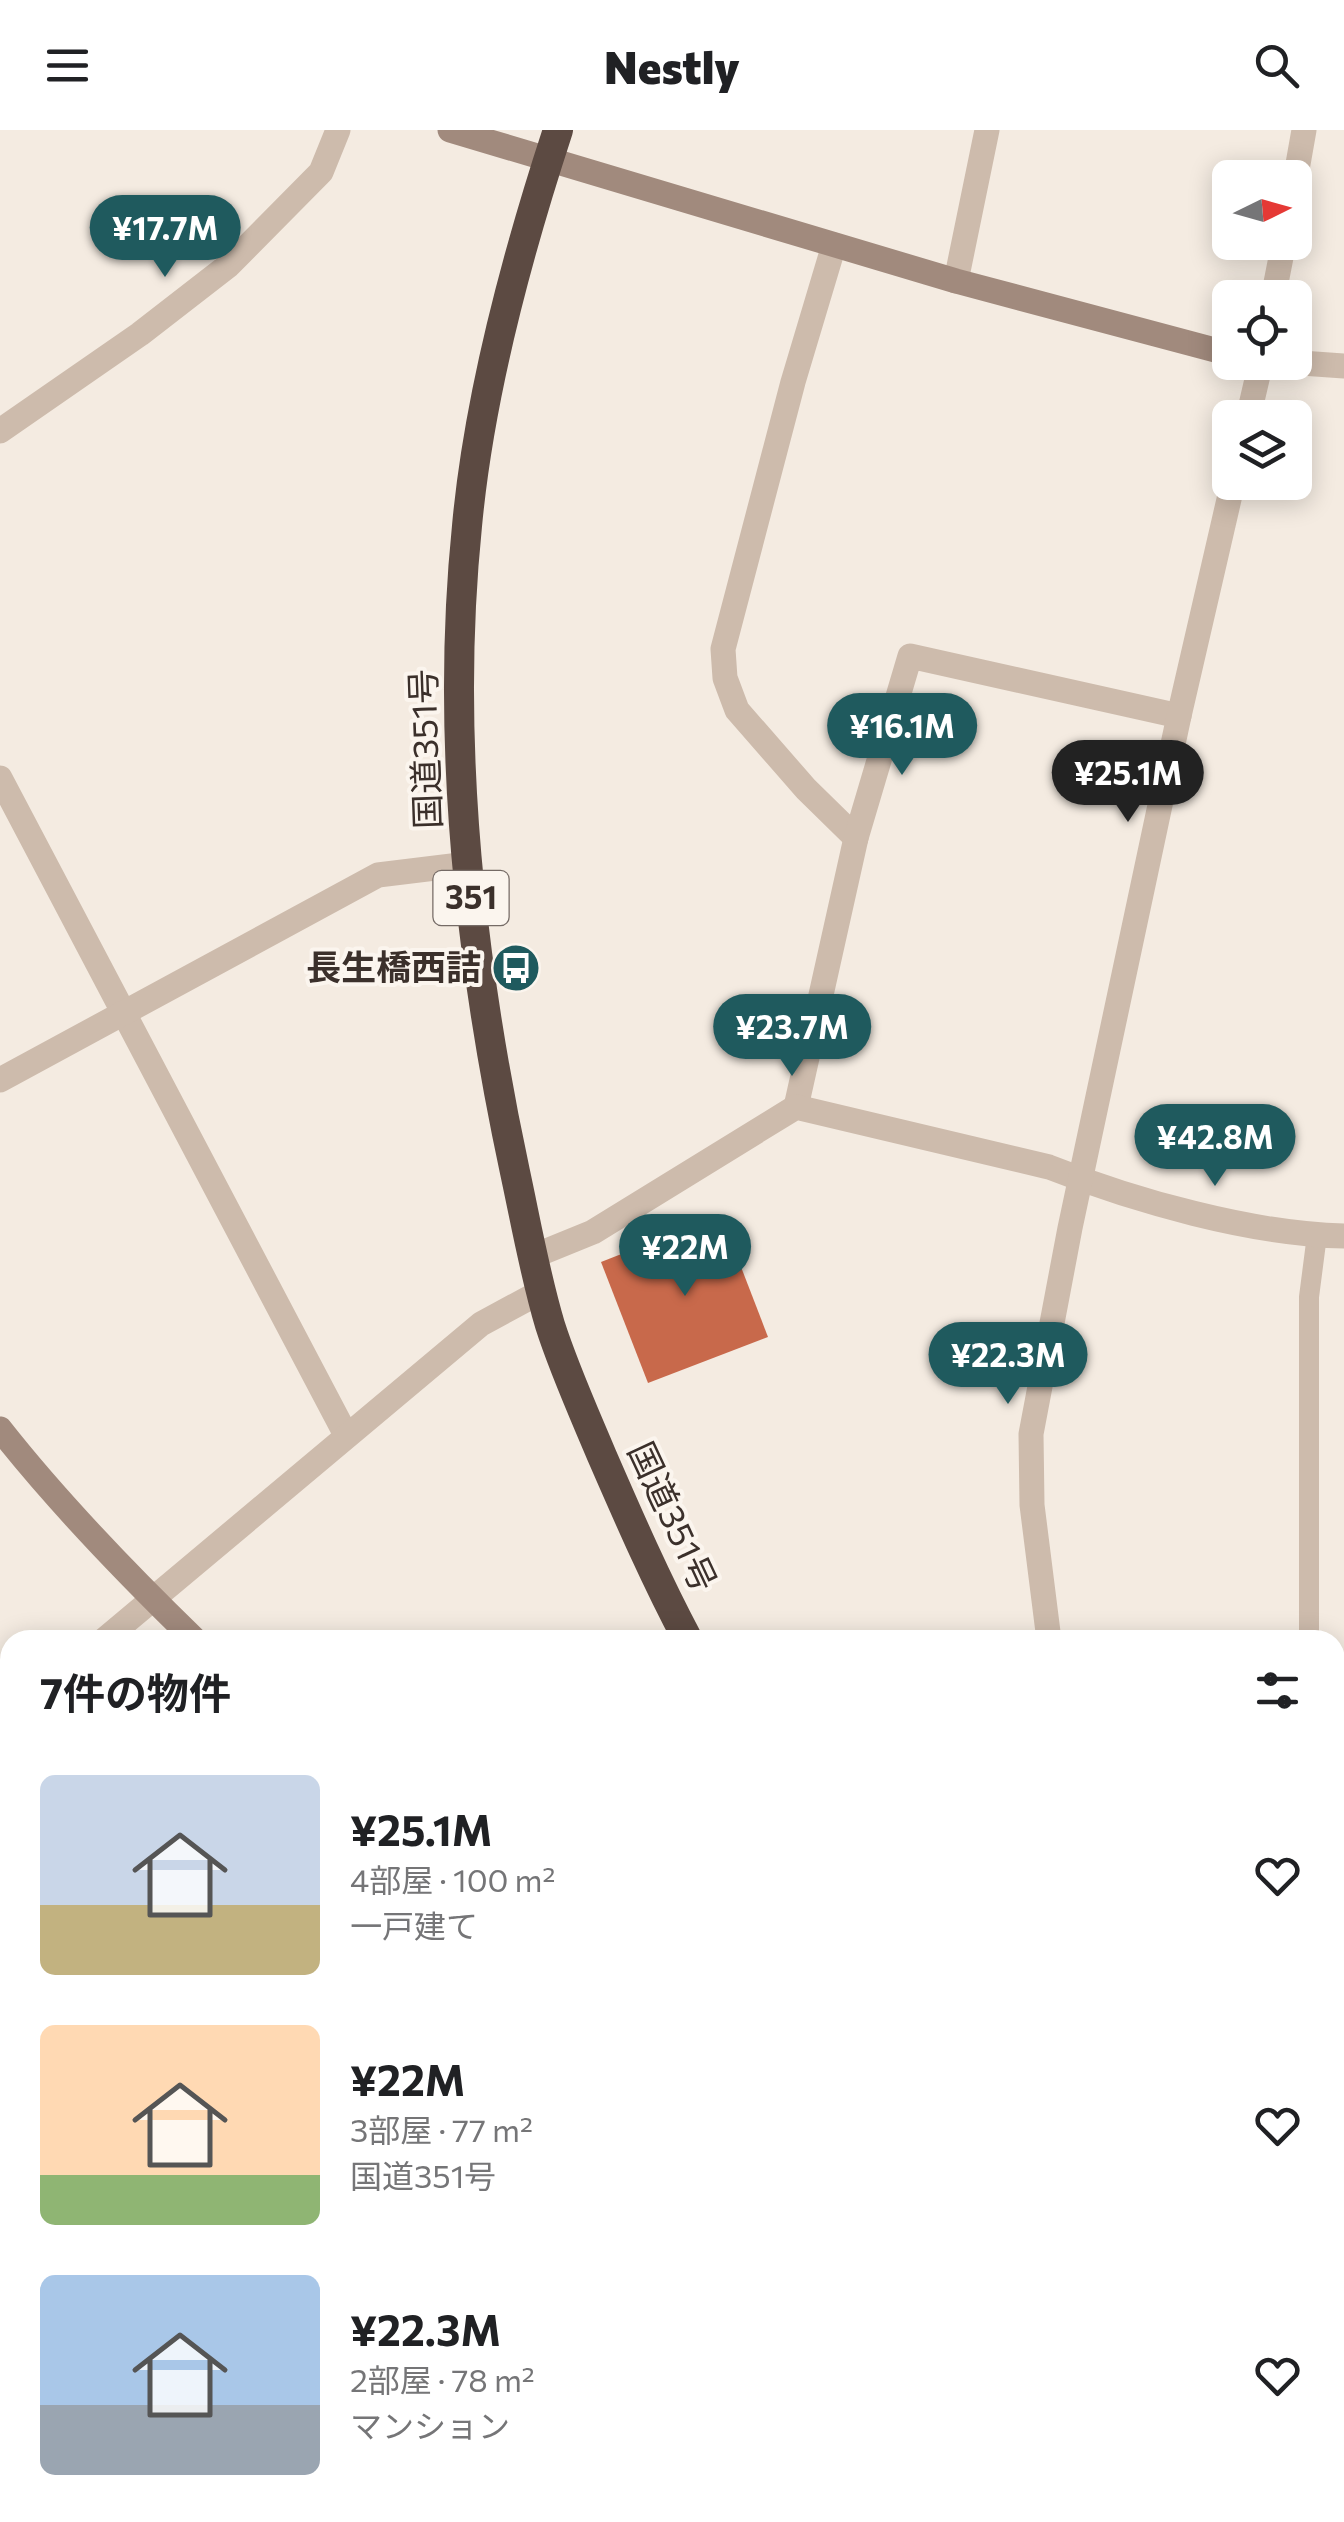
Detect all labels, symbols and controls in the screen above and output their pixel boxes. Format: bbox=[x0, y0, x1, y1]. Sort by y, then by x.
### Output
icon: menu bbox=[40, 38, 95, 93]
text: Nestly bbox=[604, 38, 740, 93]
icon: search bbox=[1249, 38, 1304, 93]
north arrow bbox=[1212, 160, 1312, 260]
map controls bbox=[1212, 160, 1312, 500]
pin: ¥17.7M bbox=[84, 195, 246, 280]
text: ¥17.7M bbox=[112, 207, 218, 247]
button: locate bbox=[1212, 280, 1312, 380]
button: layers bbox=[1212, 400, 1312, 500]
street label: 国道351号 bbox=[399, 668, 448, 830]
pin: ¥16.1M bbox=[821, 693, 983, 778]
text: ¥16.1M bbox=[849, 705, 955, 745]
pin: ¥25.1M bbox=[1047, 740, 1209, 825]
text: ¥25.1M bbox=[1074, 752, 1182, 792]
road number: 351 bbox=[434, 871, 508, 925]
bus stop icon: 長生橋西詰 bbox=[490, 942, 542, 994]
place label: 長生橋西詰 bbox=[306, 944, 481, 987]
pin: ¥23.7M bbox=[711, 994, 873, 1079]
text: ¥23.7M bbox=[735, 1006, 849, 1046]
pin: ¥42.8M bbox=[1134, 1104, 1296, 1189]
text: ¥42.8M bbox=[1156, 1116, 1274, 1156]
pin: ¥22M bbox=[626, 1214, 744, 1299]
text: ¥22M bbox=[641, 1226, 729, 1266]
pin: ¥22.3M bbox=[927, 1322, 1089, 1407]
text: ¥22.3M bbox=[951, 1334, 1065, 1374]
street label: 国道351号 bbox=[621, 1434, 728, 1598]
icon: filters bbox=[1250, 1663, 1305, 1718]
text: 7件の物件 bbox=[40, 1666, 231, 1718]
text: ¥25.1M bbox=[350, 1803, 492, 1855]
icon: home bbox=[120, 1815, 240, 1935]
icon: heart bbox=[1250, 1848, 1305, 1903]
text: 4部屋 · 100 m² bbox=[350, 1859, 555, 1899]
text: 一戸建て bbox=[350, 1905, 478, 1945]
text: ¥22M bbox=[350, 2053, 465, 2105]
icon: home bbox=[120, 2065, 240, 2185]
icon: heart bbox=[1250, 2098, 1305, 2153]
text: 3部屋 · 77 m² bbox=[350, 2109, 533, 2149]
text: 国道351号 bbox=[350, 2155, 496, 2195]
text: ¥22.3M bbox=[350, 2303, 501, 2355]
icon: home bbox=[120, 2315, 240, 2435]
icon: heart bbox=[1250, 2348, 1305, 2403]
text: 2部屋 · 78 m² bbox=[350, 2359, 535, 2399]
text: マンション bbox=[350, 2405, 510, 2445]

